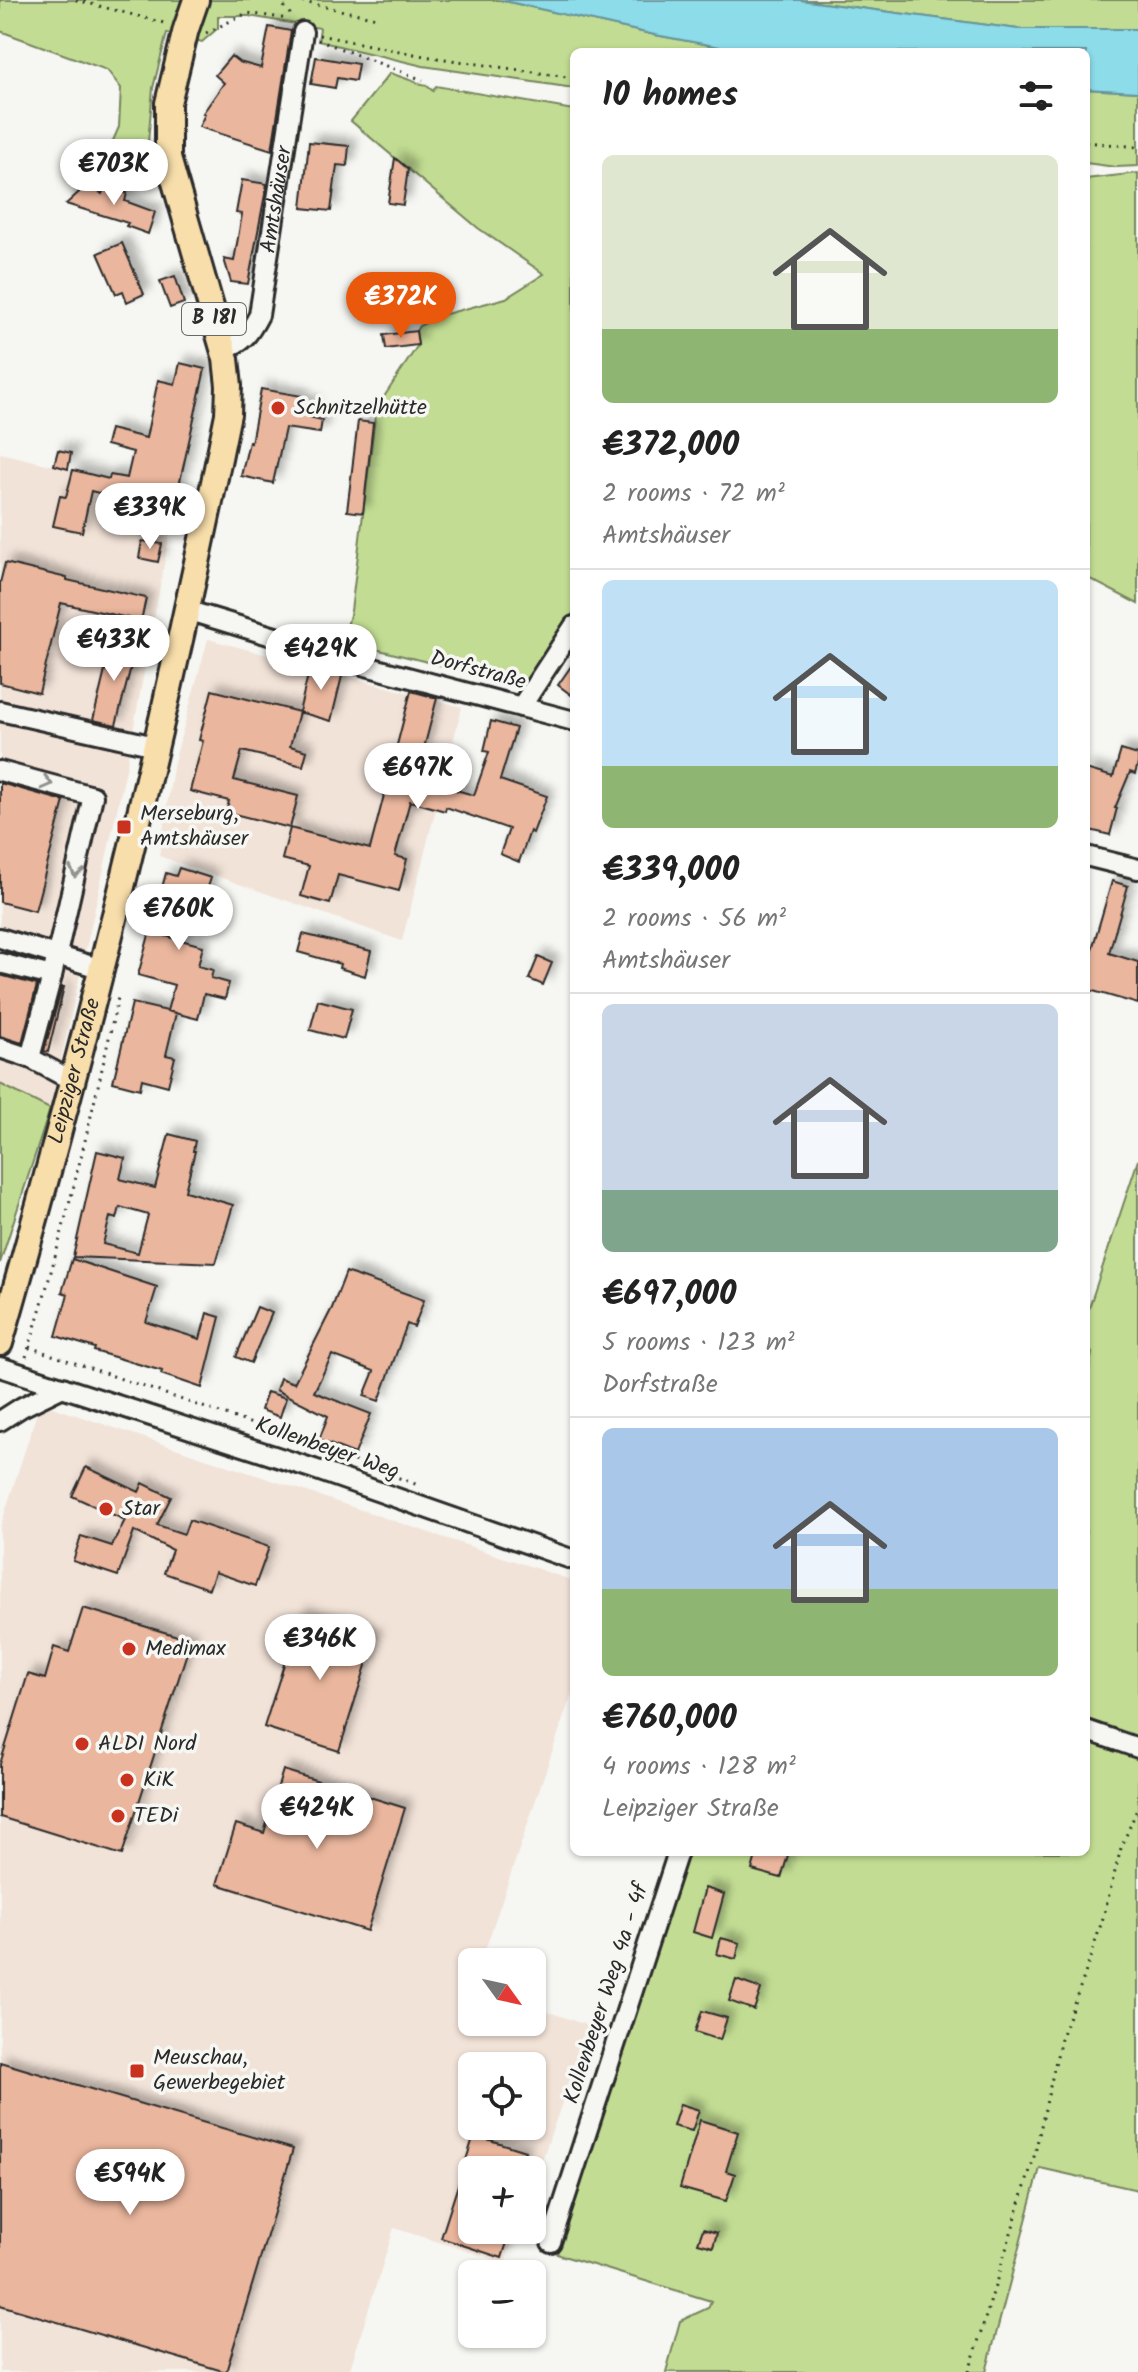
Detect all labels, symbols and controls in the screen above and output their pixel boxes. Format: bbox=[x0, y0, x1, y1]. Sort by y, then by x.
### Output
text: 10 homes bbox=[602, 69, 738, 123]
icon: filters bbox=[1014, 74, 1058, 118]
pin: €703K bbox=[58, 139, 170, 207]
street label: Amtshäuser bbox=[251, 142, 303, 256]
text: €703K bbox=[78, 144, 150, 186]
icon: home bbox=[758, 207, 902, 351]
pin: €372K bbox=[345, 272, 457, 340]
text: €372K bbox=[364, 277, 438, 319]
road number: B 181 bbox=[182, 303, 246, 335]
place label: Schnitzelhütte bbox=[294, 391, 427, 426]
marker: Schnitzelhütte bbox=[269, 399, 287, 417]
text: €372,000 bbox=[602, 419, 739, 473]
text: 2 rooms · 72 m² bbox=[602, 473, 785, 515]
pin: €339K bbox=[94, 483, 206, 551]
text: €339K bbox=[113, 488, 187, 530]
text: Amtshäuser bbox=[602, 515, 730, 557]
pin: €433K bbox=[58, 615, 170, 683]
text: €433K bbox=[77, 620, 151, 662]
pin: €429K bbox=[265, 624, 377, 692]
text: €429K bbox=[284, 629, 358, 671]
icon: home bbox=[758, 632, 902, 776]
street label: Dorfstraße bbox=[426, 641, 530, 701]
pin: €697K bbox=[362, 743, 474, 811]
text: €697K bbox=[382, 748, 454, 790]
one-way arrow bbox=[39, 774, 53, 791]
place label: Merseburg, Amtshäuser bbox=[140, 797, 250, 857]
marker: Merseburg, Amtshäuser bbox=[115, 818, 133, 836]
text: €339,000 bbox=[602, 844, 739, 898]
one-way arrow bbox=[68, 864, 85, 878]
pin: €760K bbox=[123, 884, 235, 952]
text: €760K bbox=[143, 889, 215, 931]
text: 2 rooms · 56 m² bbox=[602, 898, 786, 940]
text: Amtshäuser bbox=[602, 940, 730, 982]
street label: Leipziger Straße bbox=[39, 994, 111, 1148]
icon: home bbox=[758, 1056, 902, 1200]
text: €697,000 bbox=[602, 1268, 736, 1322]
text: 5 rooms · 123 m² bbox=[602, 1322, 795, 1364]
text: Dorfstraße bbox=[602, 1364, 718, 1406]
street label: Kollenbeyer Weg bbox=[250, 1408, 404, 1490]
icon: home bbox=[758, 1480, 902, 1624]
place label: Star bbox=[122, 1492, 162, 1527]
marker: Star bbox=[97, 1500, 115, 1518]
pin: €346K bbox=[264, 1614, 376, 1682]
text: €346K bbox=[283, 1619, 357, 1661]
place label: Medimax bbox=[145, 1632, 226, 1667]
marker: Medimax bbox=[120, 1640, 138, 1658]
text: €760,000 bbox=[602, 1692, 737, 1746]
place label: ALDI Nord bbox=[98, 1727, 197, 1762]
marker: ALDI Nord bbox=[73, 1735, 91, 1753]
text: 4 rooms · 128 m² bbox=[602, 1746, 796, 1788]
place label: KiK bbox=[143, 1763, 174, 1798]
marker: KiK bbox=[118, 1771, 136, 1789]
pin: €424K bbox=[261, 1783, 373, 1851]
text: €424K bbox=[279, 1788, 355, 1830]
text: Leipziger Straße bbox=[602, 1788, 779, 1830]
place label: TEDi bbox=[134, 1799, 179, 1834]
marker: TEDi bbox=[109, 1807, 127, 1825]
street label: Kollenbeyer Weg 4a - 4f bbox=[555, 1877, 660, 2109]
north arrow bbox=[458, 1948, 546, 2036]
map controls bbox=[458, 1948, 546, 2348]
place label: Meuschau, Gewerbegebiet bbox=[153, 2041, 286, 2101]
button: locate bbox=[458, 2052, 546, 2140]
marker: Meuschau, Gewerbegebiet bbox=[128, 2062, 146, 2080]
pin: €594K bbox=[74, 2149, 186, 2217]
text: €594K bbox=[94, 2154, 166, 2196]
button: + bbox=[458, 2156, 546, 2244]
button: − bbox=[458, 2260, 546, 2348]

